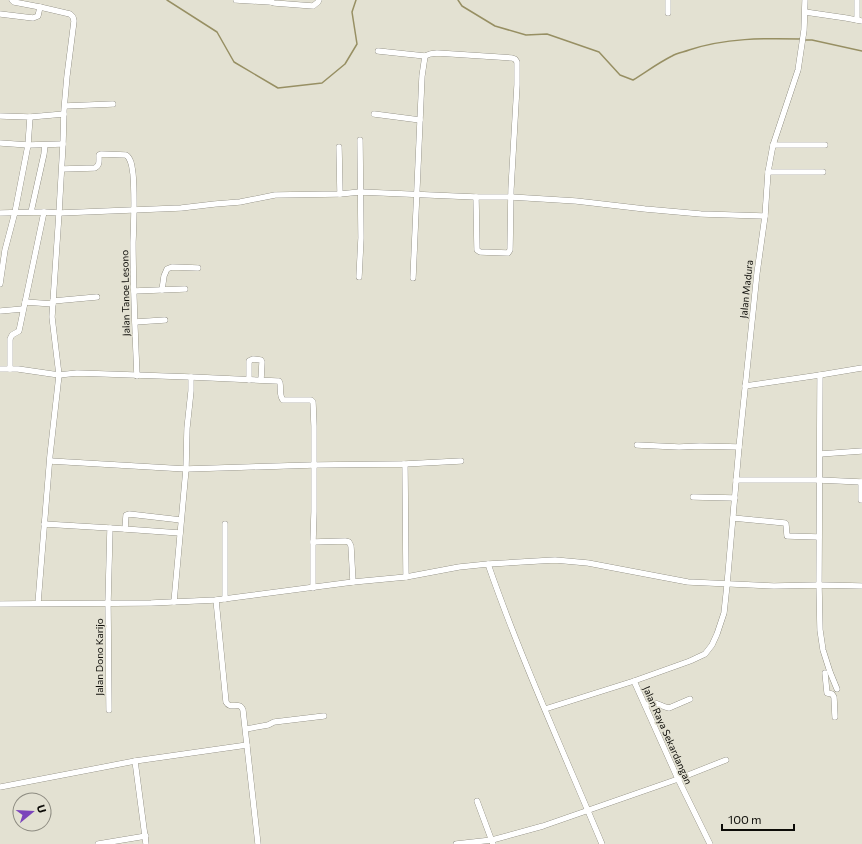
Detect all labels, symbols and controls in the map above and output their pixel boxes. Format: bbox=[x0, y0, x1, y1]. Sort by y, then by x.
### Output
street label: Jalan Tanoe Lesono bbox=[118, 250, 132, 336]
street label: Jalan Madura bbox=[737, 259, 755, 319]
street label: Jalan Dono Karijo bbox=[93, 618, 105, 696]
street label: Jalan Raya Sekardangan bbox=[641, 684, 695, 786]
north arrow bbox=[12, 792, 52, 832]
text: U bbox=[35, 803, 49, 815]
scale bar bbox=[722, 806, 794, 832]
text: 100 m bbox=[728, 812, 762, 826]

